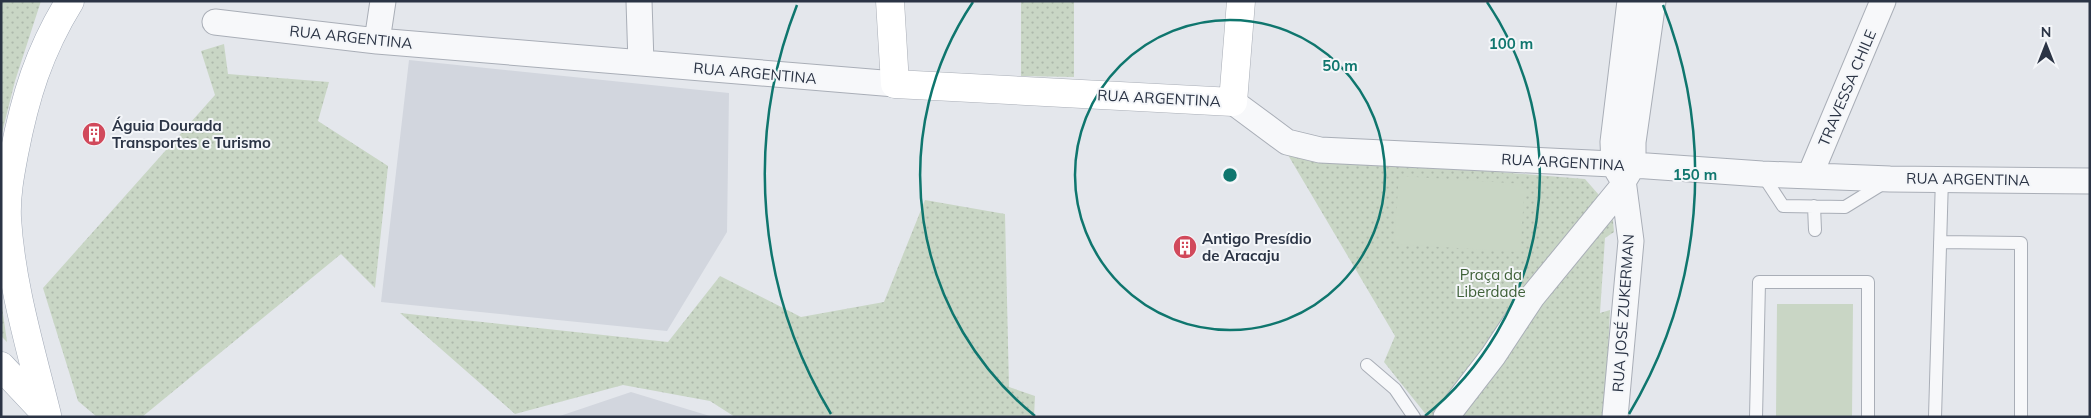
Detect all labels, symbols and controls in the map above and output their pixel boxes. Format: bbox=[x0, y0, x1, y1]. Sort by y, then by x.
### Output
north arrow bbox=[2021, 20, 2071, 70]
street label: RUA ARGENTINA bbox=[288, 21, 414, 53]
text: N bbox=[2041, 23, 2051, 41]
street label: TRAVESSA CHILE bbox=[1814, 27, 1880, 149]
text: 100 m bbox=[1489, 34, 1533, 53]
text: 50 m bbox=[1322, 56, 1358, 75]
street label: RUA ARGENTINA bbox=[693, 58, 817, 88]
street label: RUA ARGENTINA bbox=[1097, 85, 1221, 111]
place label: Águia Dourada Transportes e Turismo bbox=[112, 116, 271, 152]
building icon: Águia Dourada Transportes e Turismo bbox=[81, 121, 107, 147]
street label: RUA ARGENTINA bbox=[1501, 149, 1625, 175]
text: 150 m bbox=[1673, 165, 1717, 184]
centre of rings bbox=[1221, 166, 1239, 184]
street label: RUA ARGENTINA bbox=[1906, 168, 2030, 190]
place label: Antigo Presídio de Aracaju bbox=[1202, 229, 1312, 265]
street label: RUA JOSÉ ZUKERMAN bbox=[1608, 233, 1638, 393]
building icon: Antigo Presídio de Aracaju bbox=[1172, 234, 1198, 260]
park label: Praça da Liberdade bbox=[1456, 265, 1526, 301]

